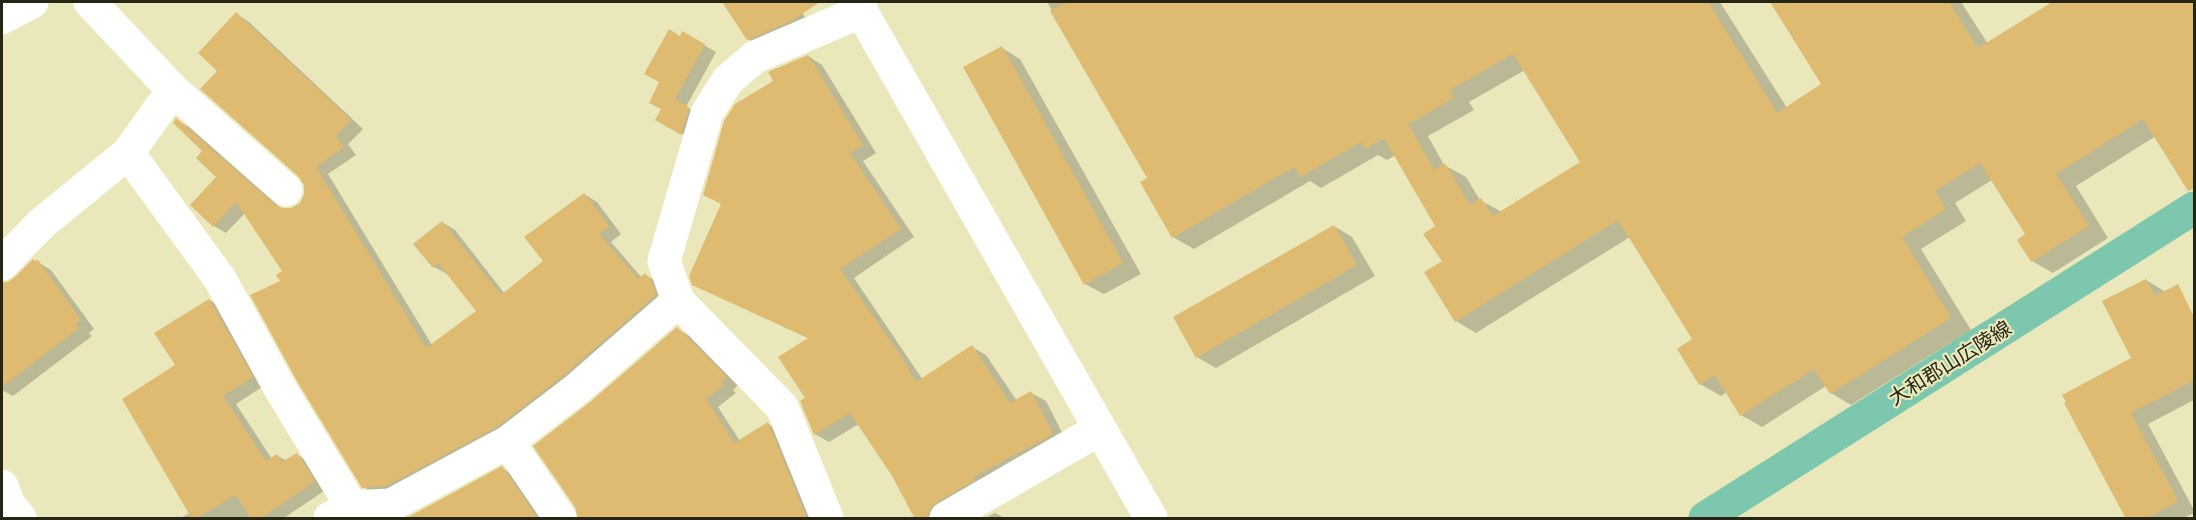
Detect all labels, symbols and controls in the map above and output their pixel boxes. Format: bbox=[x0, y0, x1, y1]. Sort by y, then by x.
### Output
street label: 大和郡山広陵線 bbox=[1883, 314, 2016, 411]

